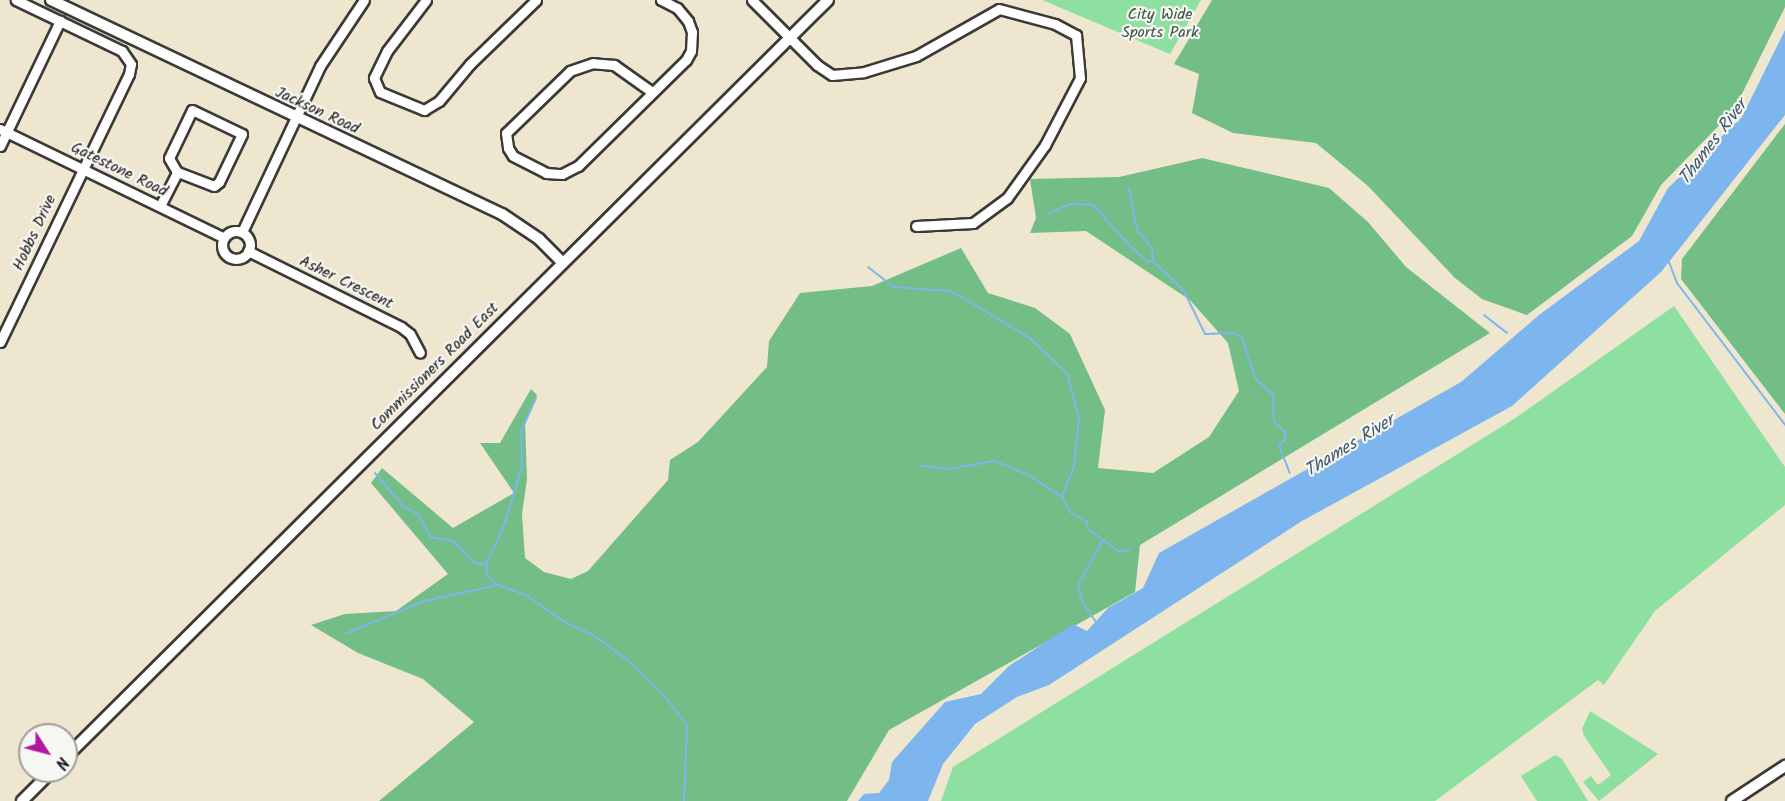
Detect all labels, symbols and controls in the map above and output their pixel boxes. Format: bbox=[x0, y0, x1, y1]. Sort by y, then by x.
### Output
park label: City Wide Sports Park bbox=[1121, 5, 1199, 43]
street label: Jackson Road bbox=[272, 83, 362, 139]
water label: Thames River bbox=[1675, 96, 1753, 190]
street label: Gatestone Road bbox=[68, 138, 170, 202]
street label: Hobbs Drive bbox=[9, 192, 61, 274]
street label: Asher Crescent bbox=[296, 252, 396, 314]
street label: Commissioners Road East bbox=[367, 299, 503, 435]
water label: Thames River bbox=[1301, 411, 1399, 483]
north arrow bbox=[18, 723, 78, 783]
text: N bbox=[48, 751, 74, 774]

